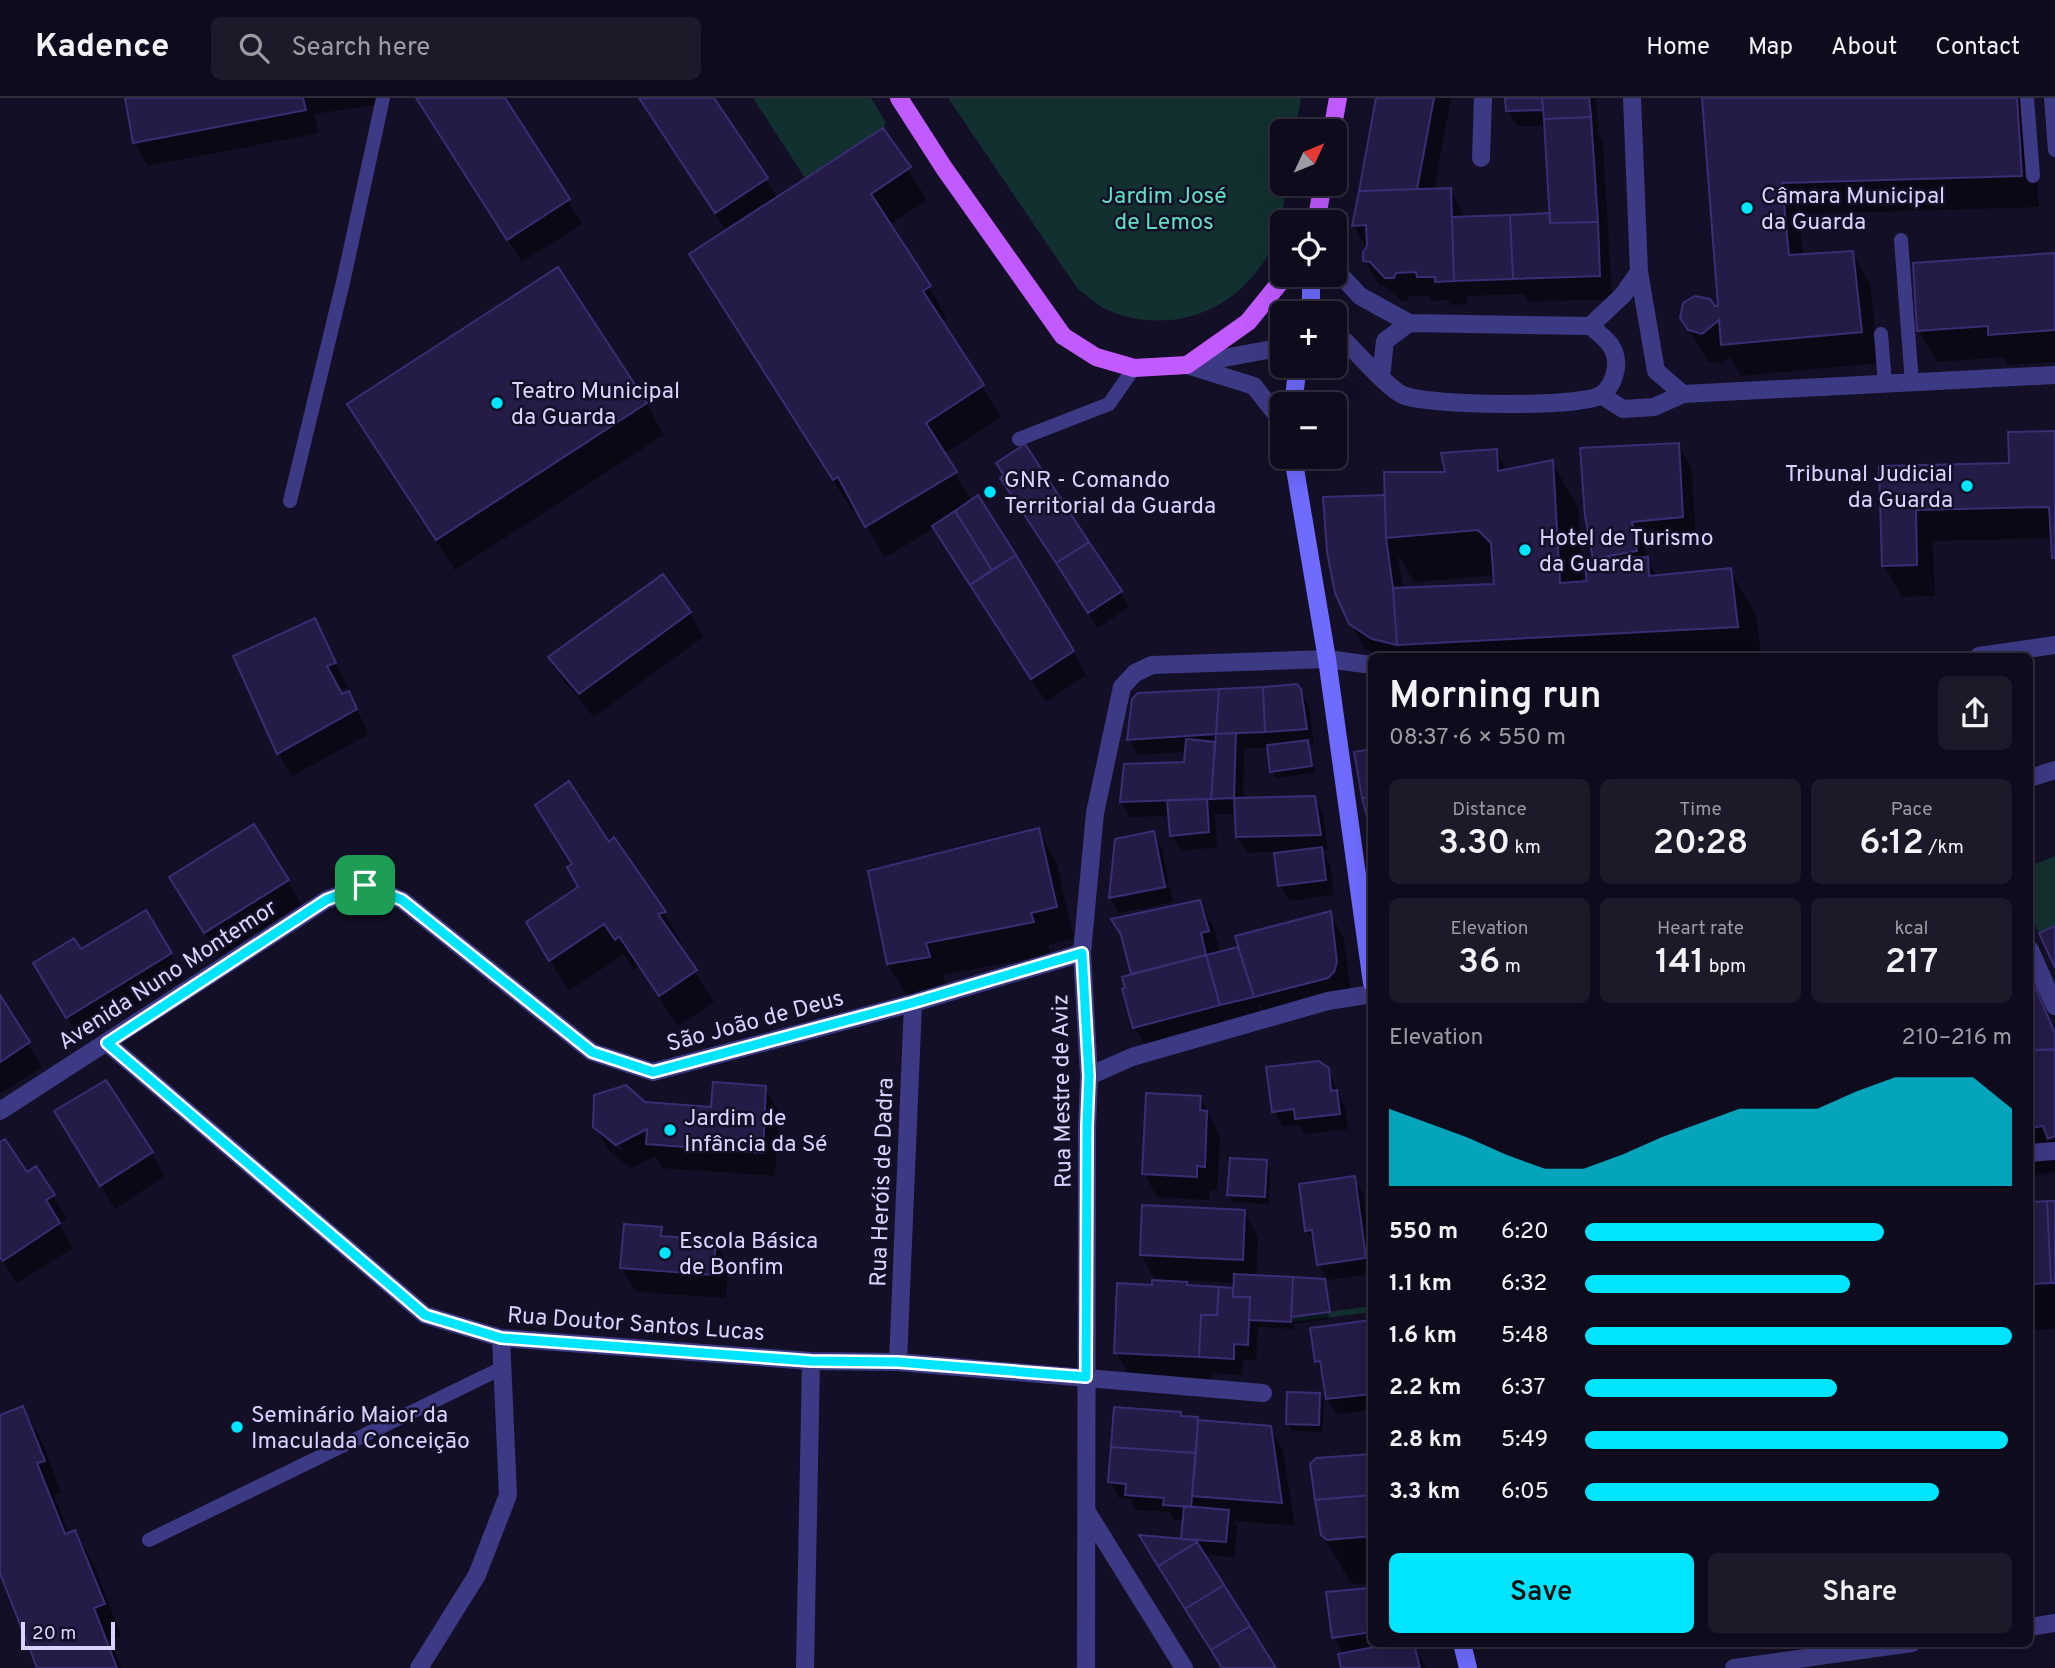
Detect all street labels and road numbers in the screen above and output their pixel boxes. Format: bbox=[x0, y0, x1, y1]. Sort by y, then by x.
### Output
street label: Avenida Nuno Montemor bbox=[53, 894, 283, 1058]
street label: São João de Deus bbox=[664, 985, 847, 1060]
street label: Rua Mestre de Aviz bbox=[1047, 994, 1080, 1188]
street label: Rua Heróis de Dadra bbox=[865, 1077, 902, 1287]
street label: Rua Doutor Santos Lucas bbox=[506, 1302, 766, 1349]

